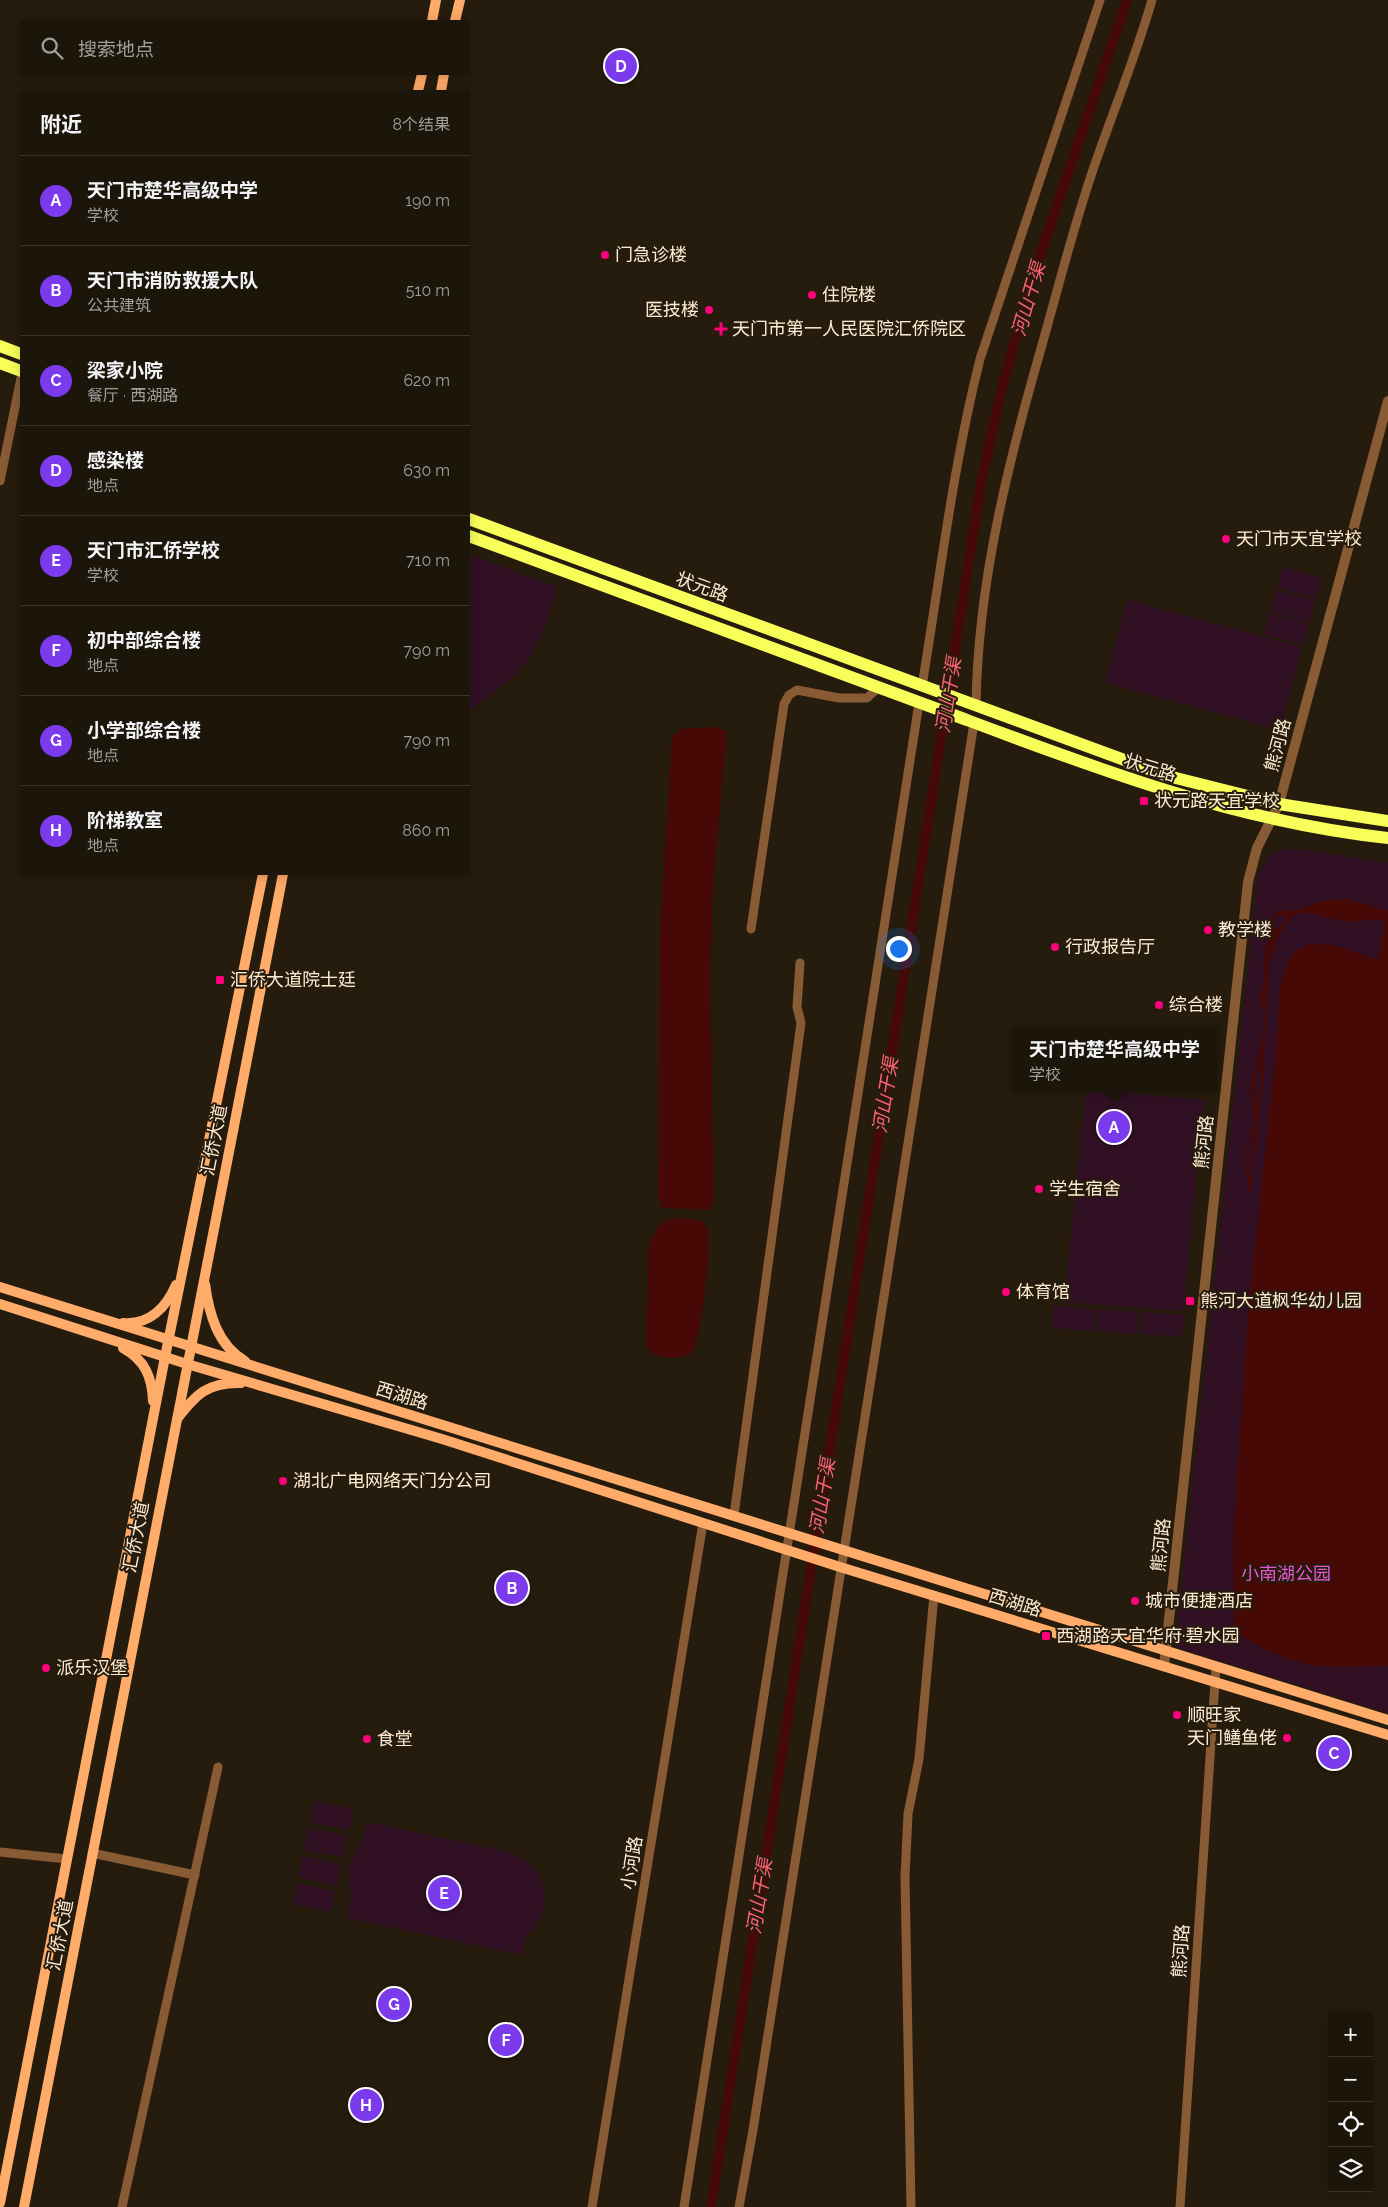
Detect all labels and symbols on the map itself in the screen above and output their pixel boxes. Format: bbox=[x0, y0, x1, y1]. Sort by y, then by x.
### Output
pin: D bbox=[605, 47, 637, 85]
place label: 门急诊楼 bbox=[615, 244, 687, 265]
marker: 门急诊楼 bbox=[599, 249, 611, 261]
water label: 河山干渠 bbox=[1007, 257, 1050, 339]
place label: 住院楼 bbox=[822, 284, 876, 305]
marker: 住院楼 bbox=[806, 289, 818, 301]
place label: 医技楼 bbox=[645, 299, 699, 320]
marker: 医技楼 bbox=[703, 304, 715, 316]
place label: 天门市第一人民医院汇侨院区 bbox=[732, 318, 966, 339]
marker: 天门市第一人民医院汇侨院区 bbox=[714, 322, 728, 336]
place label: 天门市天宜学校 bbox=[1236, 528, 1362, 549]
marker: 天门市天宜学校 bbox=[1220, 533, 1232, 545]
street label: 状元路 bbox=[673, 567, 731, 606]
water label: 河山干渠 bbox=[931, 653, 965, 734]
street label: 熊河路 bbox=[1260, 716, 1295, 774]
street label: 状元路 bbox=[1121, 750, 1179, 785]
place label: 状元路天宜学校 bbox=[1154, 790, 1280, 811]
marker: 状元路天宜学校 bbox=[1138, 795, 1150, 807]
place label: 教学楼 bbox=[1218, 919, 1272, 940]
marker: 教学楼 bbox=[1202, 924, 1214, 936]
your location bbox=[886, 936, 912, 962]
place label: 行政报告厅 bbox=[1065, 936, 1155, 957]
marker: 行政报告厅 bbox=[1049, 941, 1061, 953]
place label: 汇侨大道院士廷 bbox=[230, 969, 356, 990]
marker: 汇侨大道院士廷 bbox=[214, 974, 226, 986]
place label: 综合楼 bbox=[1169, 994, 1223, 1015]
marker: 综合楼 bbox=[1153, 999, 1165, 1011]
water label: 河山干渠 bbox=[868, 1053, 902, 1134]
street label: 汇侨大道 bbox=[196, 1103, 231, 1177]
pin: A bbox=[1098, 1108, 1130, 1146]
street label: 熊河路 bbox=[1190, 1114, 1217, 1170]
place label: 学生宿舍 bbox=[1049, 1178, 1121, 1199]
marker: 学生宿舍 bbox=[1033, 1183, 1045, 1195]
place label: 体育馆 bbox=[1016, 1281, 1070, 1302]
marker: 体育馆 bbox=[1000, 1286, 1012, 1298]
place label: 熊河大道枫华幼儿园 bbox=[1200, 1290, 1362, 1311]
marker: 熊河大道枫华幼儿园 bbox=[1184, 1295, 1196, 1307]
street label: 西湖路 bbox=[373, 1378, 431, 1413]
water label: 河山干渠 bbox=[805, 1454, 839, 1535]
place label: 湖北广电网络天门分公司 bbox=[293, 1470, 491, 1491]
marker: 湖北广电网络天门分公司 bbox=[277, 1475, 289, 1487]
street label: 汇侨大道 bbox=[118, 1500, 153, 1574]
street label: 熊河路 bbox=[1147, 1517, 1174, 1573]
park label: 小南湖公园 bbox=[1241, 1563, 1331, 1584]
pin: B bbox=[496, 1569, 528, 1607]
street label: 西湖路 bbox=[986, 1585, 1044, 1620]
place label: 城市便捷酒店 bbox=[1145, 1590, 1253, 1611]
marker: 城市便捷酒店 bbox=[1129, 1595, 1141, 1607]
place label: 西湖路天宜华府·碧水园 bbox=[1056, 1625, 1239, 1646]
marker: 西湖路天宜华府·碧水园 bbox=[1040, 1630, 1052, 1642]
place label: 派乐汉堡 bbox=[56, 1657, 128, 1678]
marker: 派乐汉堡 bbox=[40, 1662, 52, 1674]
place label: 顺旺家 bbox=[1187, 1704, 1241, 1725]
marker: 顺旺家 bbox=[1171, 1709, 1183, 1721]
place label: 天门鳝鱼佬 bbox=[1187, 1727, 1277, 1748]
place label: 食堂 bbox=[377, 1728, 413, 1749]
marker: 天门鳝鱼佬 bbox=[1281, 1732, 1293, 1744]
marker: 食堂 bbox=[361, 1733, 373, 1745]
pin: C bbox=[1318, 1734, 1350, 1772]
street label: 小河路 bbox=[617, 1835, 646, 1891]
water label: 河山干渠 bbox=[742, 1854, 776, 1935]
pin: E bbox=[428, 1874, 460, 1912]
street label: 汇侨大道 bbox=[42, 1898, 77, 1972]
street label: 熊河路 bbox=[1168, 1923, 1193, 1979]
pin: G bbox=[378, 1985, 410, 2023]
pin: F bbox=[490, 2021, 522, 2059]
pin: H bbox=[350, 2086, 382, 2124]

